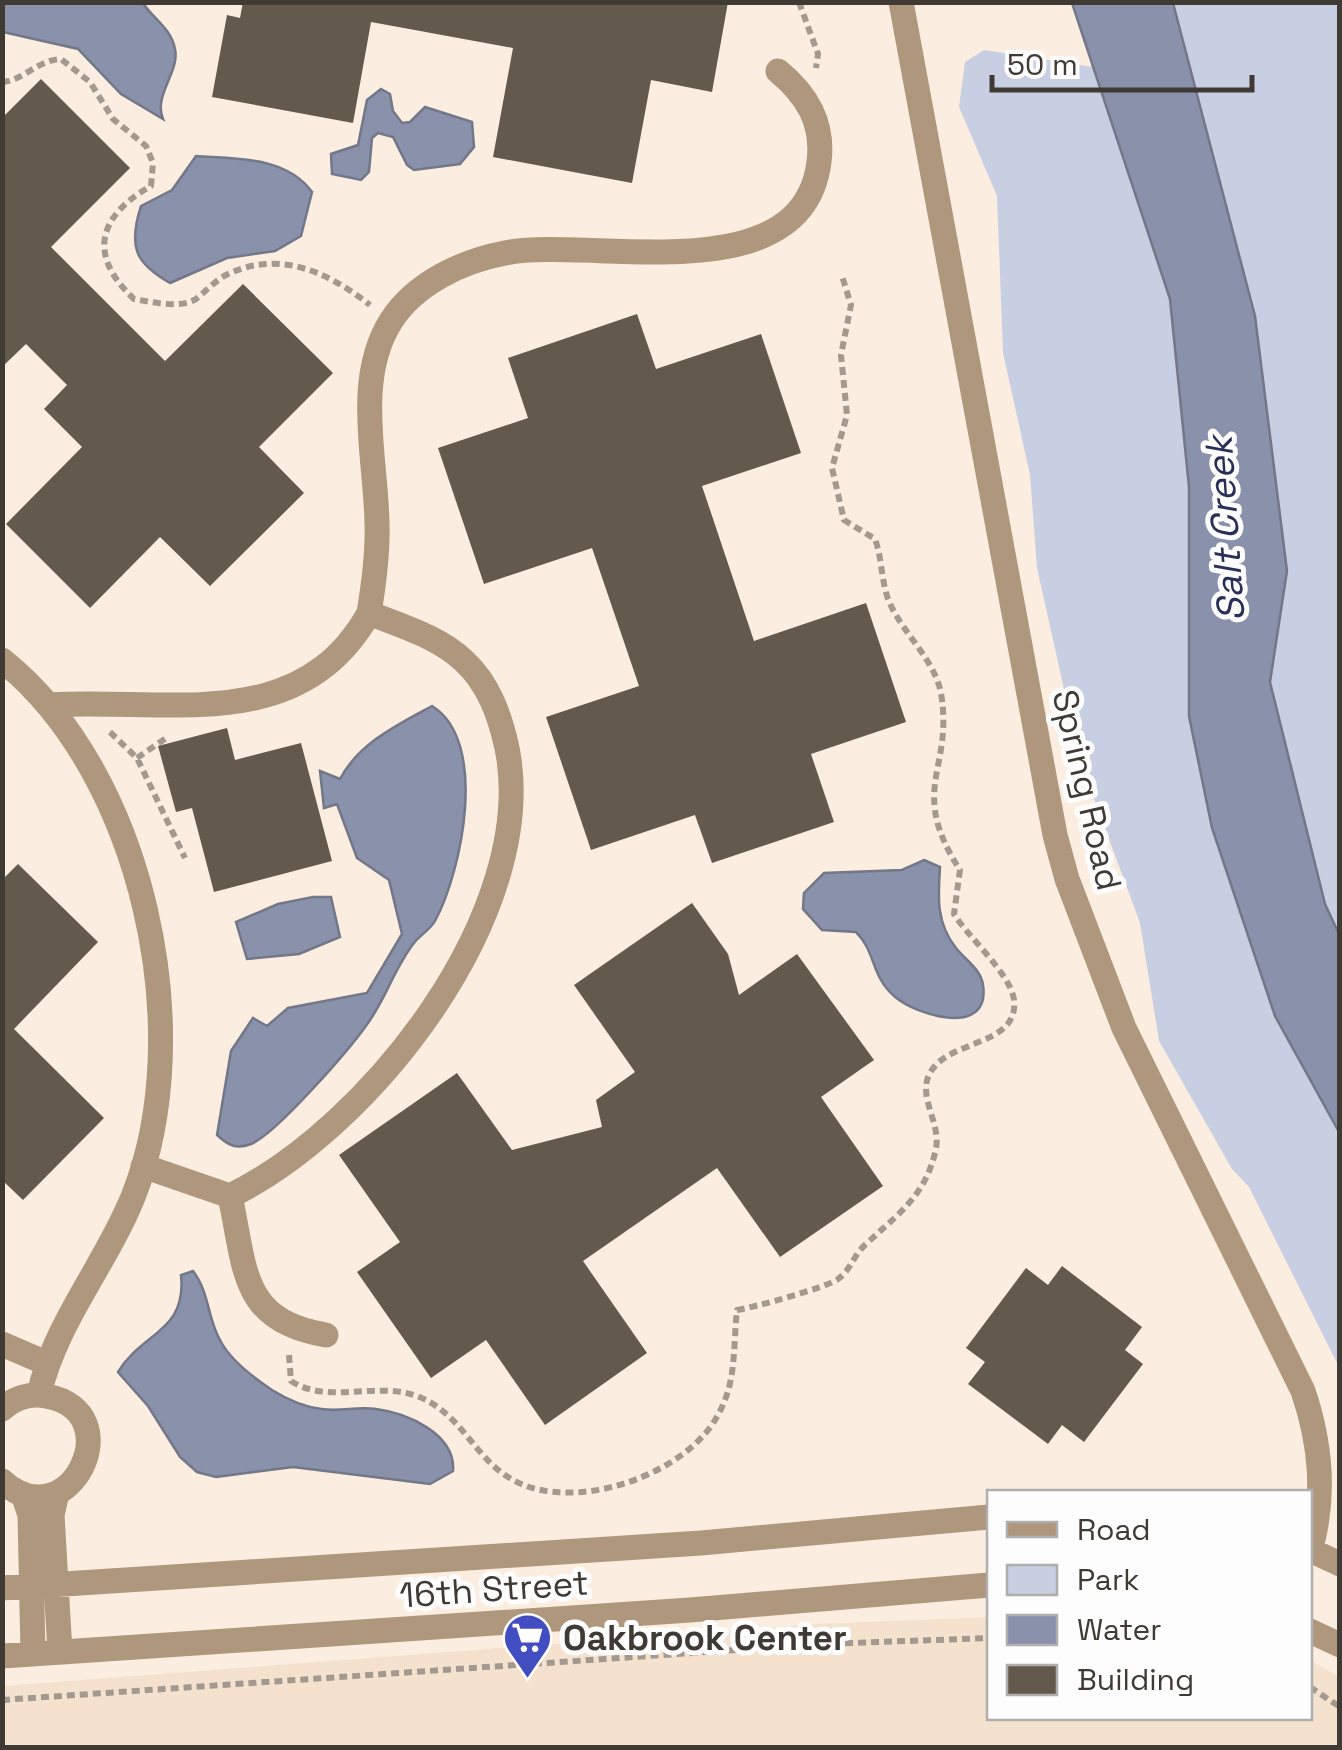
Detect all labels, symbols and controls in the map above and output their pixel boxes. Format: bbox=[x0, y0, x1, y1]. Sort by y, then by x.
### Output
scale bar bbox=[992, 30, 1252, 92]
text: 50 m bbox=[1007, 45, 1078, 84]
water label: Salt Creek bbox=[1194, 430, 1255, 623]
street label: Spring Road bbox=[1043, 685, 1131, 895]
legend bbox=[987, 1490, 1312, 1720]
text: Road bbox=[1077, 1510, 1151, 1549]
street label: 16th Street bbox=[398, 1560, 590, 1618]
text: Park bbox=[1077, 1560, 1139, 1599]
text: Water bbox=[1077, 1610, 1162, 1649]
supermarket icon: Oakbrook Center bbox=[502, 1612, 554, 1680]
place label: Oakbrook Center bbox=[563, 1616, 847, 1660]
text: Building bbox=[1077, 1660, 1194, 1699]

